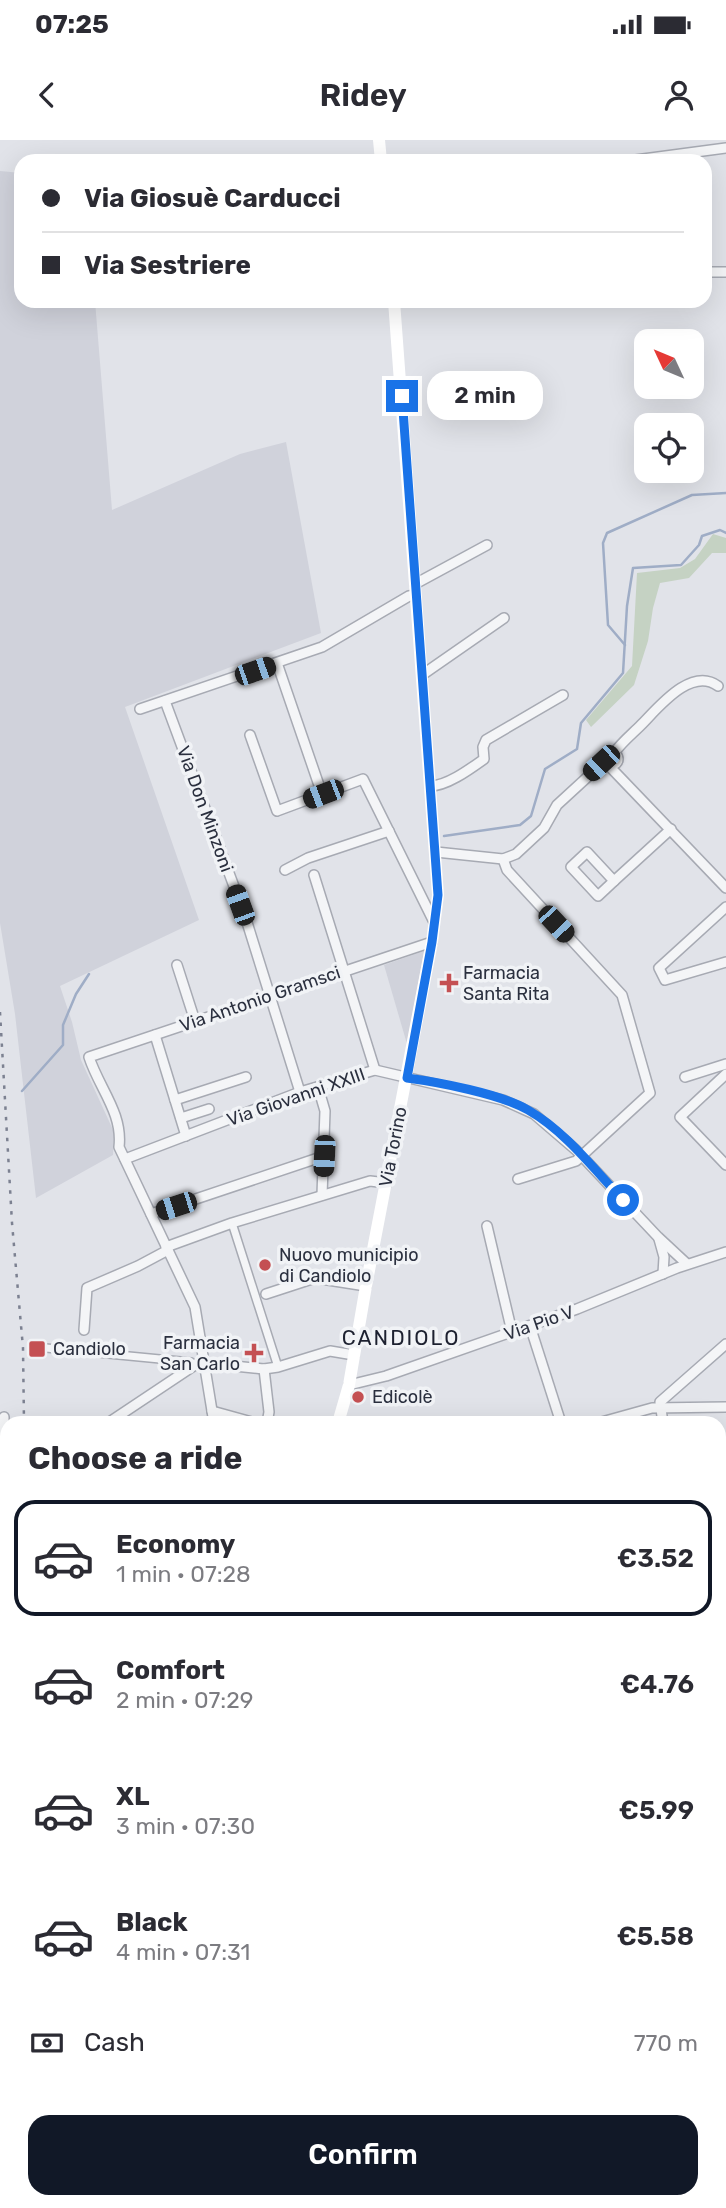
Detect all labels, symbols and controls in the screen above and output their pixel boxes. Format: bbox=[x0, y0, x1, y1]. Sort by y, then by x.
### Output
text: 07:25 bbox=[35, 9, 109, 40]
icon: back bbox=[28, 76, 66, 114]
text: Ridey bbox=[319, 76, 407, 114]
icon: person bbox=[660, 76, 698, 114]
text: Via Giosuè Carducci bbox=[84, 183, 341, 214]
text: Via Sestriere bbox=[84, 250, 251, 281]
north arrow bbox=[634, 329, 704, 399]
map controls bbox=[634, 329, 704, 483]
callout: 2 min bbox=[426, 372, 542, 420]
route end bbox=[386, 380, 418, 412]
text: 2 min bbox=[454, 381, 516, 409]
button: locate bbox=[634, 413, 704, 483]
car bbox=[232, 654, 279, 688]
car bbox=[579, 741, 624, 785]
street label: Via Don Minzoni bbox=[172, 743, 238, 875]
car bbox=[300, 777, 347, 811]
car bbox=[223, 882, 258, 928]
car bbox=[534, 901, 579, 947]
street label: Via Antonio Gramsci bbox=[177, 961, 343, 1037]
place label: Farmacia Santa Rita bbox=[463, 962, 549, 1005]
marker: Farmacia Santa Rita bbox=[441, 975, 457, 991]
street label: Via Giovanni XXIII bbox=[224, 1063, 368, 1131]
street label: Via Torino bbox=[374, 1105, 412, 1189]
car bbox=[313, 1134, 336, 1178]
route start bbox=[607, 1184, 639, 1216]
car bbox=[153, 1190, 200, 1222]
place label: Nuovo municipio di Candiolo bbox=[279, 1244, 419, 1287]
marker: Nuovo municipio di Candiolo bbox=[257, 1257, 273, 1273]
street label: Via Pio V bbox=[501, 1301, 577, 1345]
district label: CANDIOLO bbox=[342, 1325, 460, 1350]
place label: Farmacia San Carlo bbox=[160, 1332, 240, 1375]
place label: Candiolo bbox=[53, 1338, 126, 1360]
marker: Candiolo bbox=[27, 1339, 47, 1359]
marker: Farmacia San Carlo bbox=[246, 1345, 262, 1361]
place label: Edicolè bbox=[372, 1386, 433, 1408]
marker: Edicolè bbox=[350, 1389, 366, 1405]
text: Choose a ride bbox=[28, 1439, 242, 1477]
icon: car bbox=[32, 1527, 95, 1590]
text: Economy bbox=[116, 1529, 235, 1560]
text: €3.52 bbox=[617, 1543, 694, 1574]
text: 1 min · 07:28 bbox=[116, 1560, 251, 1588]
icon: car bbox=[32, 1653, 95, 1716]
text: Comfort bbox=[116, 1655, 225, 1686]
text: €4.76 bbox=[620, 1669, 694, 1700]
text: 2 min · 07:29 bbox=[116, 1686, 253, 1714]
icon: car bbox=[32, 1779, 95, 1842]
text: XL bbox=[116, 1781, 149, 1812]
text: €5.99 bbox=[619, 1795, 694, 1826]
text: 3 min · 07:30 bbox=[116, 1812, 255, 1840]
icon: car bbox=[32, 1905, 95, 1968]
text: Black bbox=[116, 1907, 188, 1938]
text: €5.58 bbox=[617, 1921, 694, 1952]
text: 4 min · 07:31 bbox=[116, 1938, 250, 1966]
icon: cash bbox=[28, 2024, 66, 2062]
text: Cash bbox=[84, 2027, 145, 2058]
text: 770 m bbox=[634, 2029, 698, 2057]
button: Confirm bbox=[28, 2115, 698, 2195]

